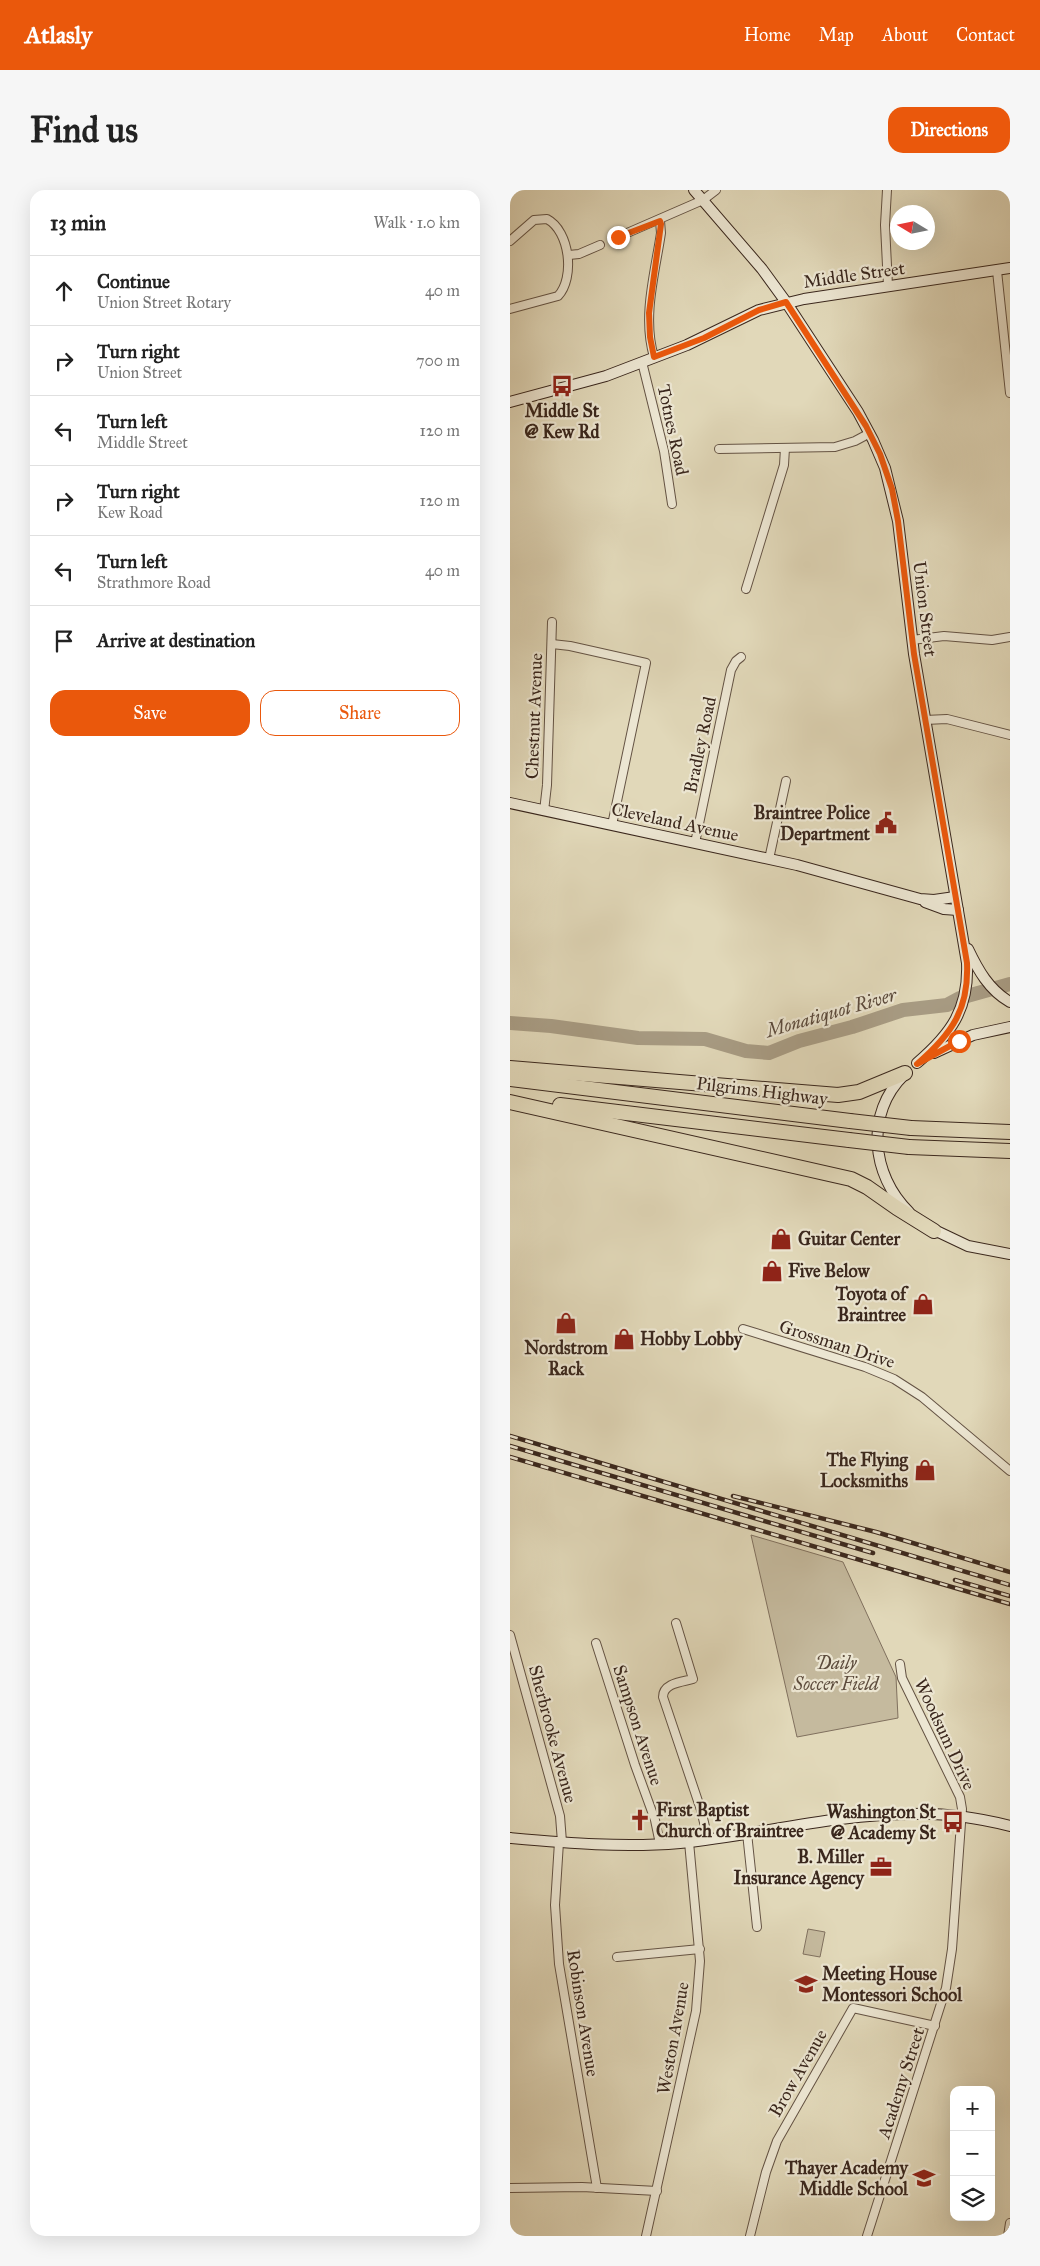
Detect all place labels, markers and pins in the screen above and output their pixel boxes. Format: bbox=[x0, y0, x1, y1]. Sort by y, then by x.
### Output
bus stop icon: Middle St @ Kew Rd bbox=[549, 373, 575, 399]
place label: Middle St @ Kew Rd bbox=[524, 400, 601, 443]
place label: Braintree Police Department bbox=[754, 802, 871, 846]
public building icon: Braintree Police Department bbox=[873, 810, 899, 836]
shop icon: Guitar Center bbox=[768, 1226, 794, 1252]
place label: Guitar Center bbox=[798, 1228, 902, 1250]
shop icon: Five Below bbox=[759, 1258, 785, 1284]
place label: Five Below bbox=[788, 1260, 871, 1282]
place label: Toyota of Braintree bbox=[835, 1283, 909, 1326]
shop icon: Toyota of Braintree bbox=[910, 1291, 936, 1317]
shop icon: Nordstrom Rack bbox=[553, 1310, 579, 1336]
shop icon: Hobby Lobby bbox=[611, 1326, 637, 1352]
place label: Hobby Lobby bbox=[640, 1328, 744, 1351]
place label: Nordstrom Rack bbox=[524, 1337, 609, 1380]
place label: The Flying Locksmiths bbox=[820, 1449, 909, 1492]
shop icon: The Flying Locksmiths bbox=[912, 1457, 938, 1483]
place label: First Baptist Church of Braintree bbox=[656, 1799, 804, 1842]
place label: Washington St @ Academy St bbox=[827, 1801, 937, 1845]
church icon: First Baptist Church of Braintree bbox=[627, 1807, 653, 1833]
bus stop icon: Washington St @ Academy St bbox=[940, 1809, 966, 1835]
place label: B. Miller Insurance Agency bbox=[734, 1846, 866, 1890]
office icon: B. Miller Insurance Agency bbox=[868, 1854, 894, 1880]
place label: Meeting House Montessori School bbox=[822, 1963, 963, 2006]
school or university icon: Meeting House Montessori School bbox=[793, 1971, 819, 1997]
place label: Thayer Academy Middle School bbox=[784, 2157, 910, 2200]
school or university icon: Thayer Academy Middle School bbox=[911, 2165, 937, 2191]

